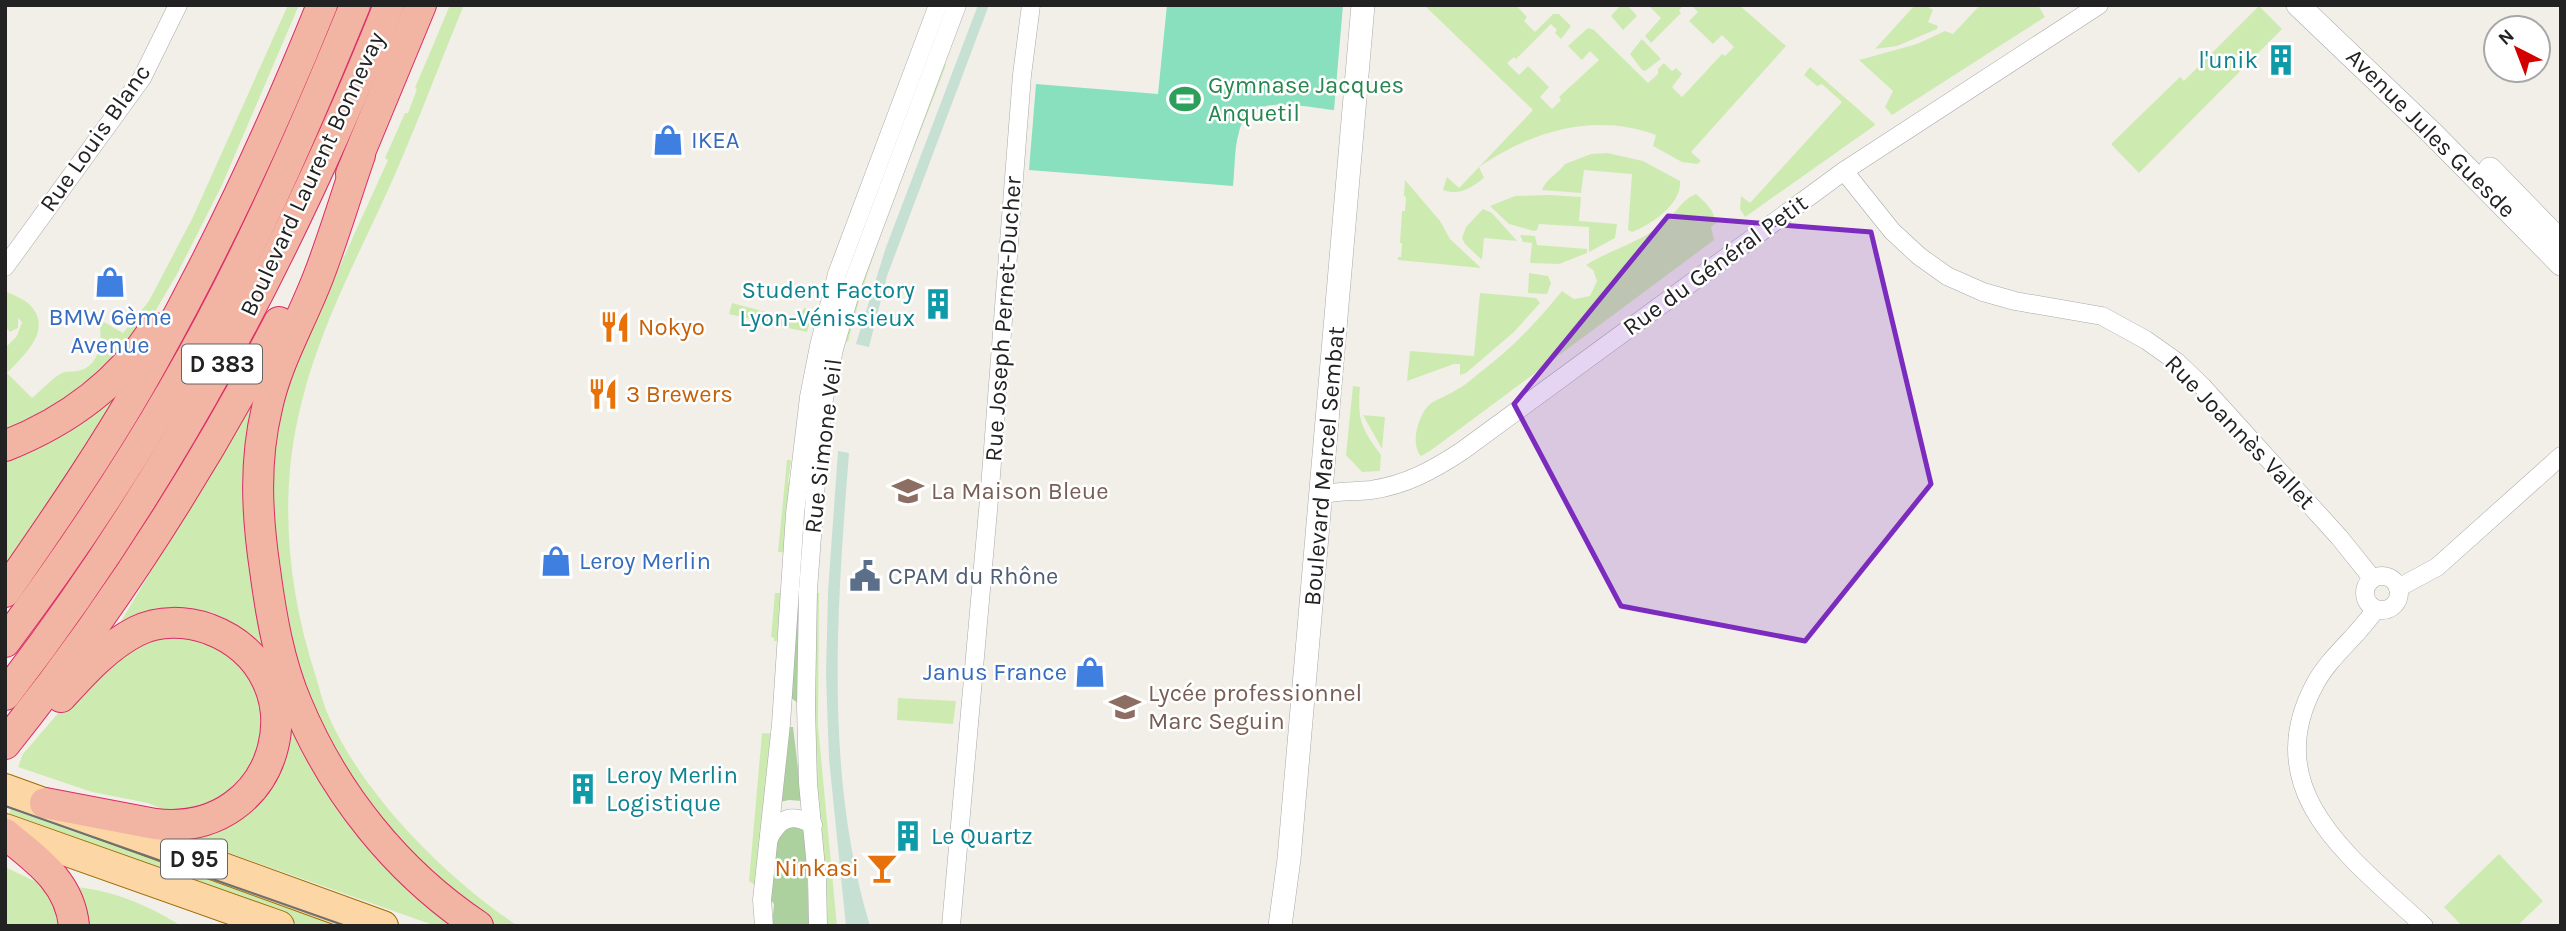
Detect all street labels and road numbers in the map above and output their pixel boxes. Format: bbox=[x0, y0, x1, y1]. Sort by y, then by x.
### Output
street label: Boulevard Laurent Bonnevay bbox=[234, 27, 390, 321]
street label: Avenue Jules Guesde bbox=[2341, 43, 2521, 223]
street label: Rue Louis Blanc bbox=[34, 59, 156, 217]
street label: Rue Joseph Pernet-Ducher bbox=[979, 175, 1027, 463]
street label: Rue du Général Petit bbox=[1617, 189, 1813, 341]
street label: Boulevard Marcel Sembat bbox=[1298, 325, 1350, 607]
road number: D 383 bbox=[182, 344, 262, 384]
street label: Rue Joannès Vallet bbox=[2159, 349, 2321, 515]
street label: Rue Simone Veil bbox=[798, 357, 848, 535]
road number: D 95 bbox=[161, 839, 227, 878]

